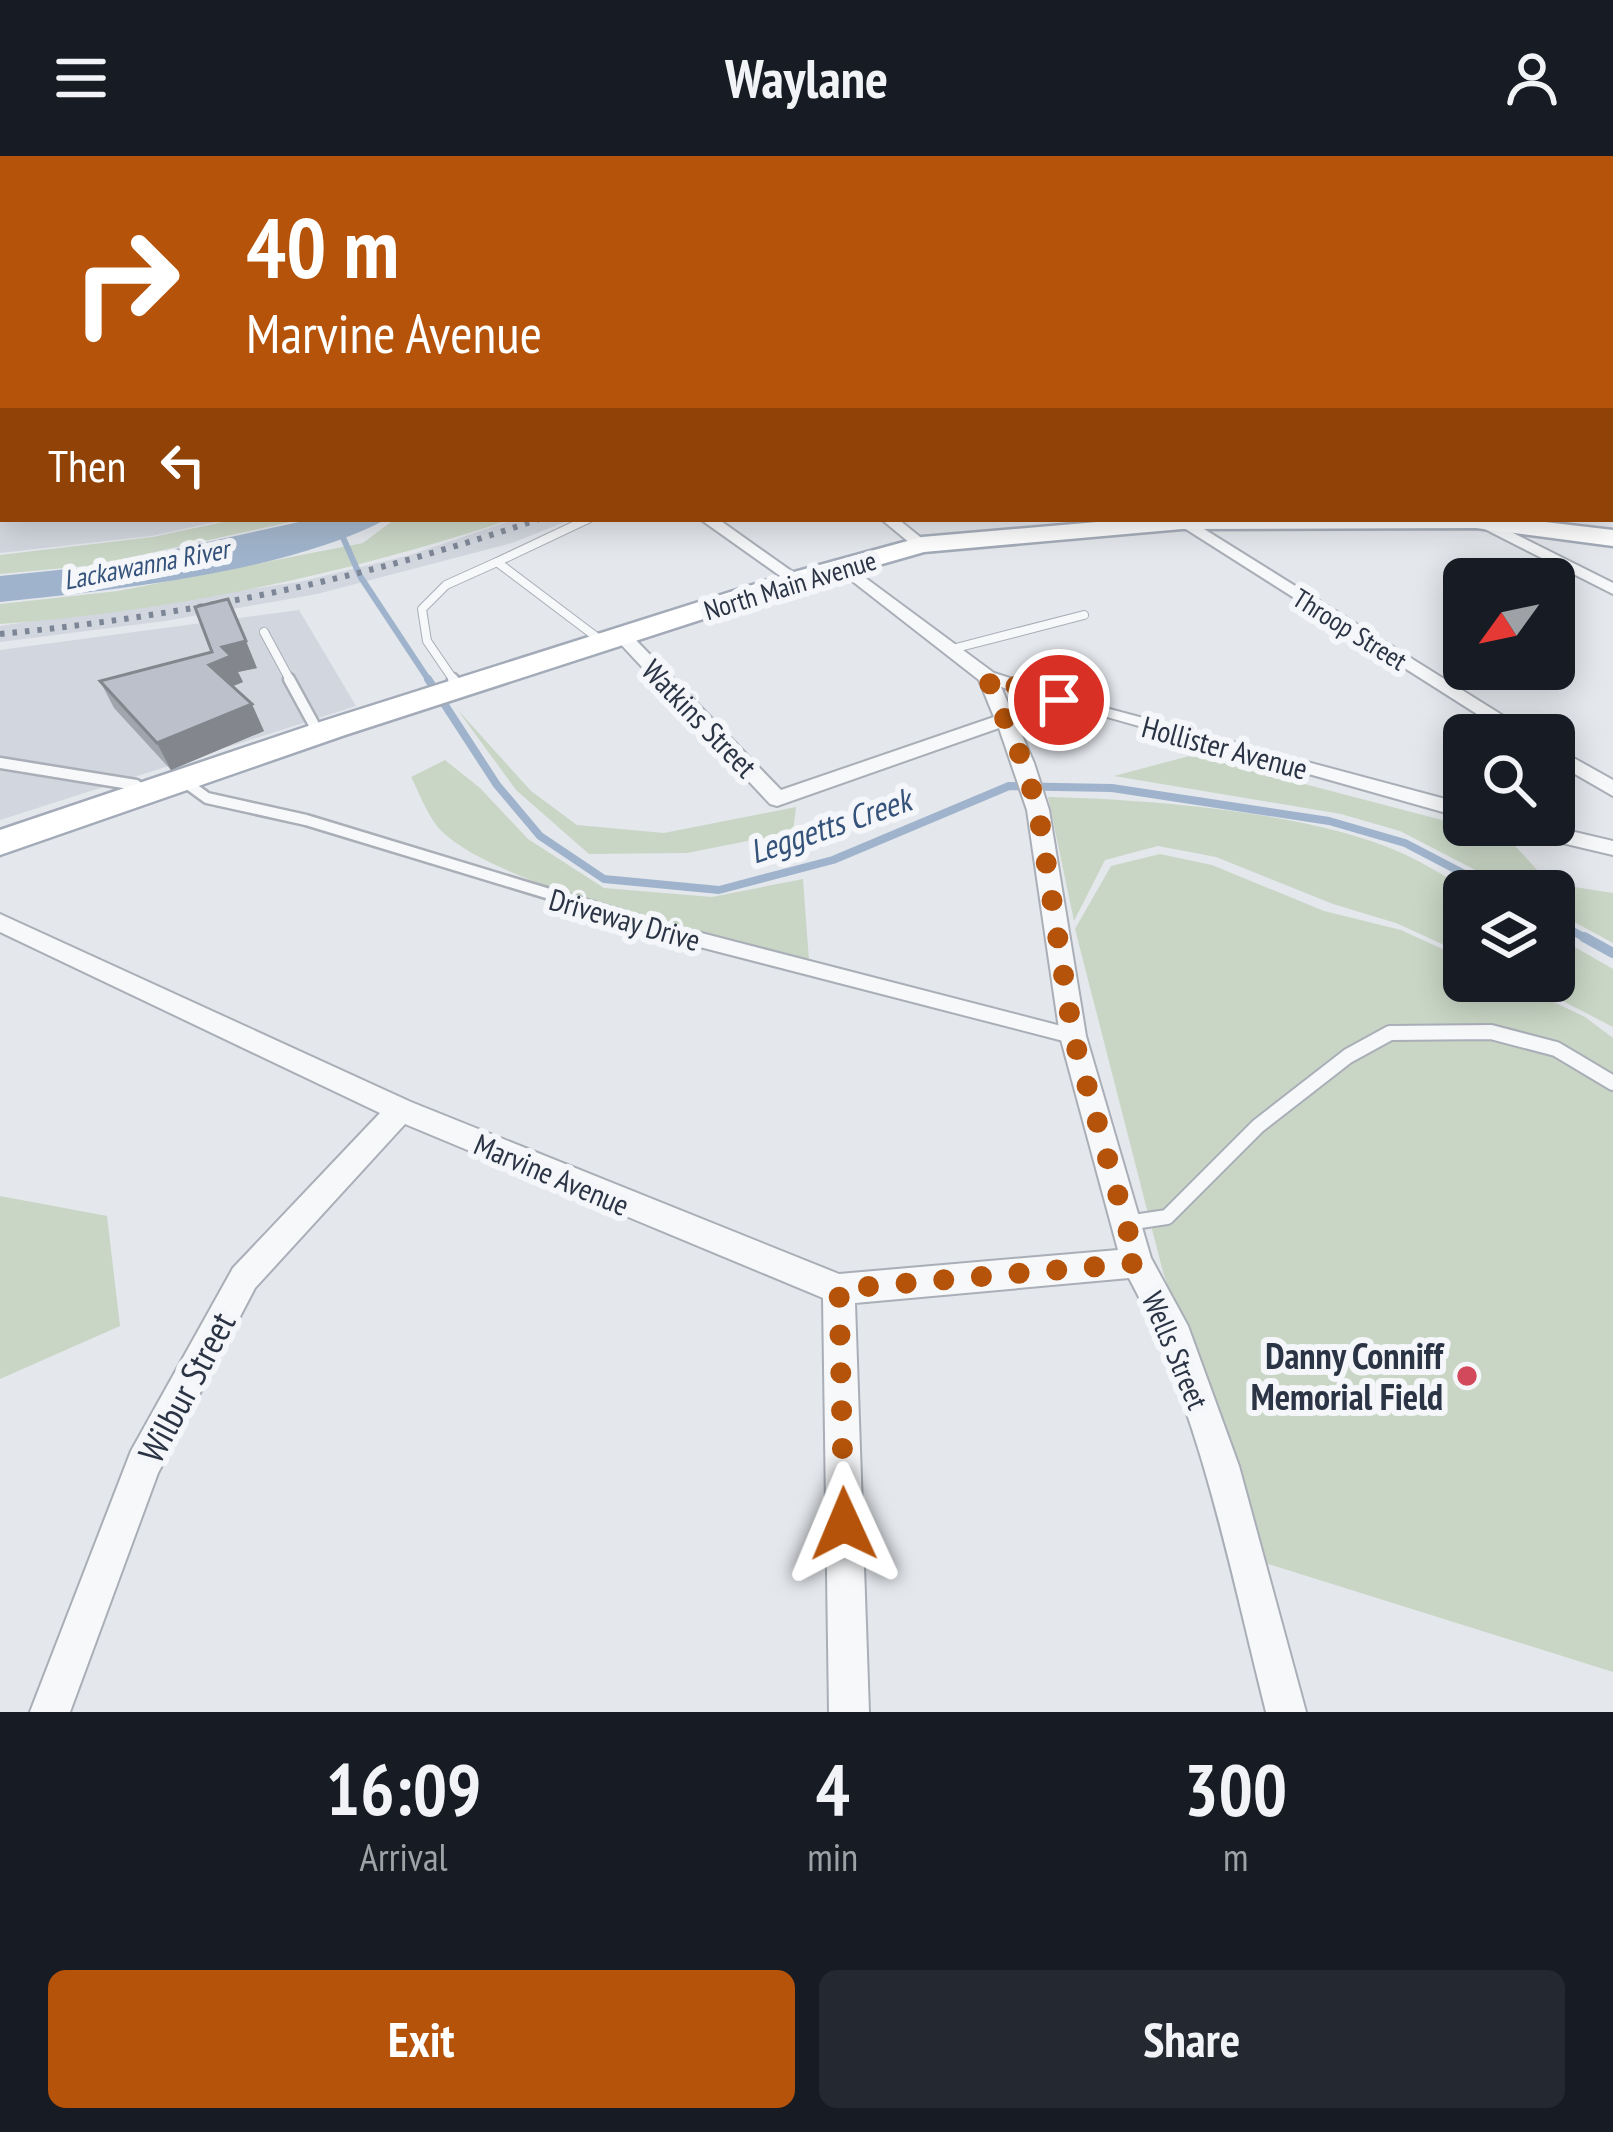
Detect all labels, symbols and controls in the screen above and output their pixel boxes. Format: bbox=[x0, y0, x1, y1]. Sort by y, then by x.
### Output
text: Waylane bbox=[725, 43, 888, 113]
icon: menu bbox=[48, 45, 114, 111]
icon: person bbox=[1499, 45, 1565, 111]
text: 40 m bbox=[246, 192, 399, 301]
icon: right bbox=[48, 204, 204, 360]
text: Marvine Avenue bbox=[246, 298, 542, 368]
icon: left bbox=[150, 432, 216, 498]
text: Then bbox=[48, 436, 126, 494]
water label: Lackawanna River bbox=[61, 531, 235, 597]
street label: North Main Avenue bbox=[700, 543, 880, 627]
north arrow bbox=[1443, 558, 1575, 690]
map controls bbox=[1443, 558, 1575, 1002]
street label: Throop Street bbox=[1287, 581, 1414, 678]
pin bbox=[1008, 649, 1110, 751]
street label: Watkins Street bbox=[634, 651, 766, 786]
icon: arrive bbox=[1026, 667, 1092, 733]
street label: Hollister Avenue bbox=[1138, 706, 1312, 788]
button: search bbox=[1443, 714, 1575, 846]
water label: Leggetts Creek bbox=[744, 776, 920, 873]
button: layers bbox=[1443, 870, 1575, 1002]
street label: Driveway Drive bbox=[545, 879, 705, 959]
street label: Marvine Avenue bbox=[469, 1124, 635, 1224]
street label: Wells Street bbox=[1134, 1285, 1218, 1415]
street label: Wilbur Street bbox=[127, 1304, 245, 1470]
place label: Danny Conniff Memorial Field bbox=[1251, 1332, 1445, 1420]
marker: Danny Conniff Memorial Field bbox=[1454, 1363, 1480, 1389]
position arrow bbox=[781, 1461, 907, 1587]
text: 16:09 bbox=[326, 1742, 482, 1835]
text: 4 bbox=[816, 1742, 850, 1835]
text: 300 bbox=[1184, 1742, 1287, 1835]
text: Arrival bbox=[360, 1831, 448, 1882]
text: min bbox=[807, 1831, 858, 1882]
text: m bbox=[1223, 1831, 1248, 1882]
button: Exit bbox=[48, 1970, 795, 2108]
button: Share bbox=[819, 1970, 1565, 2108]

